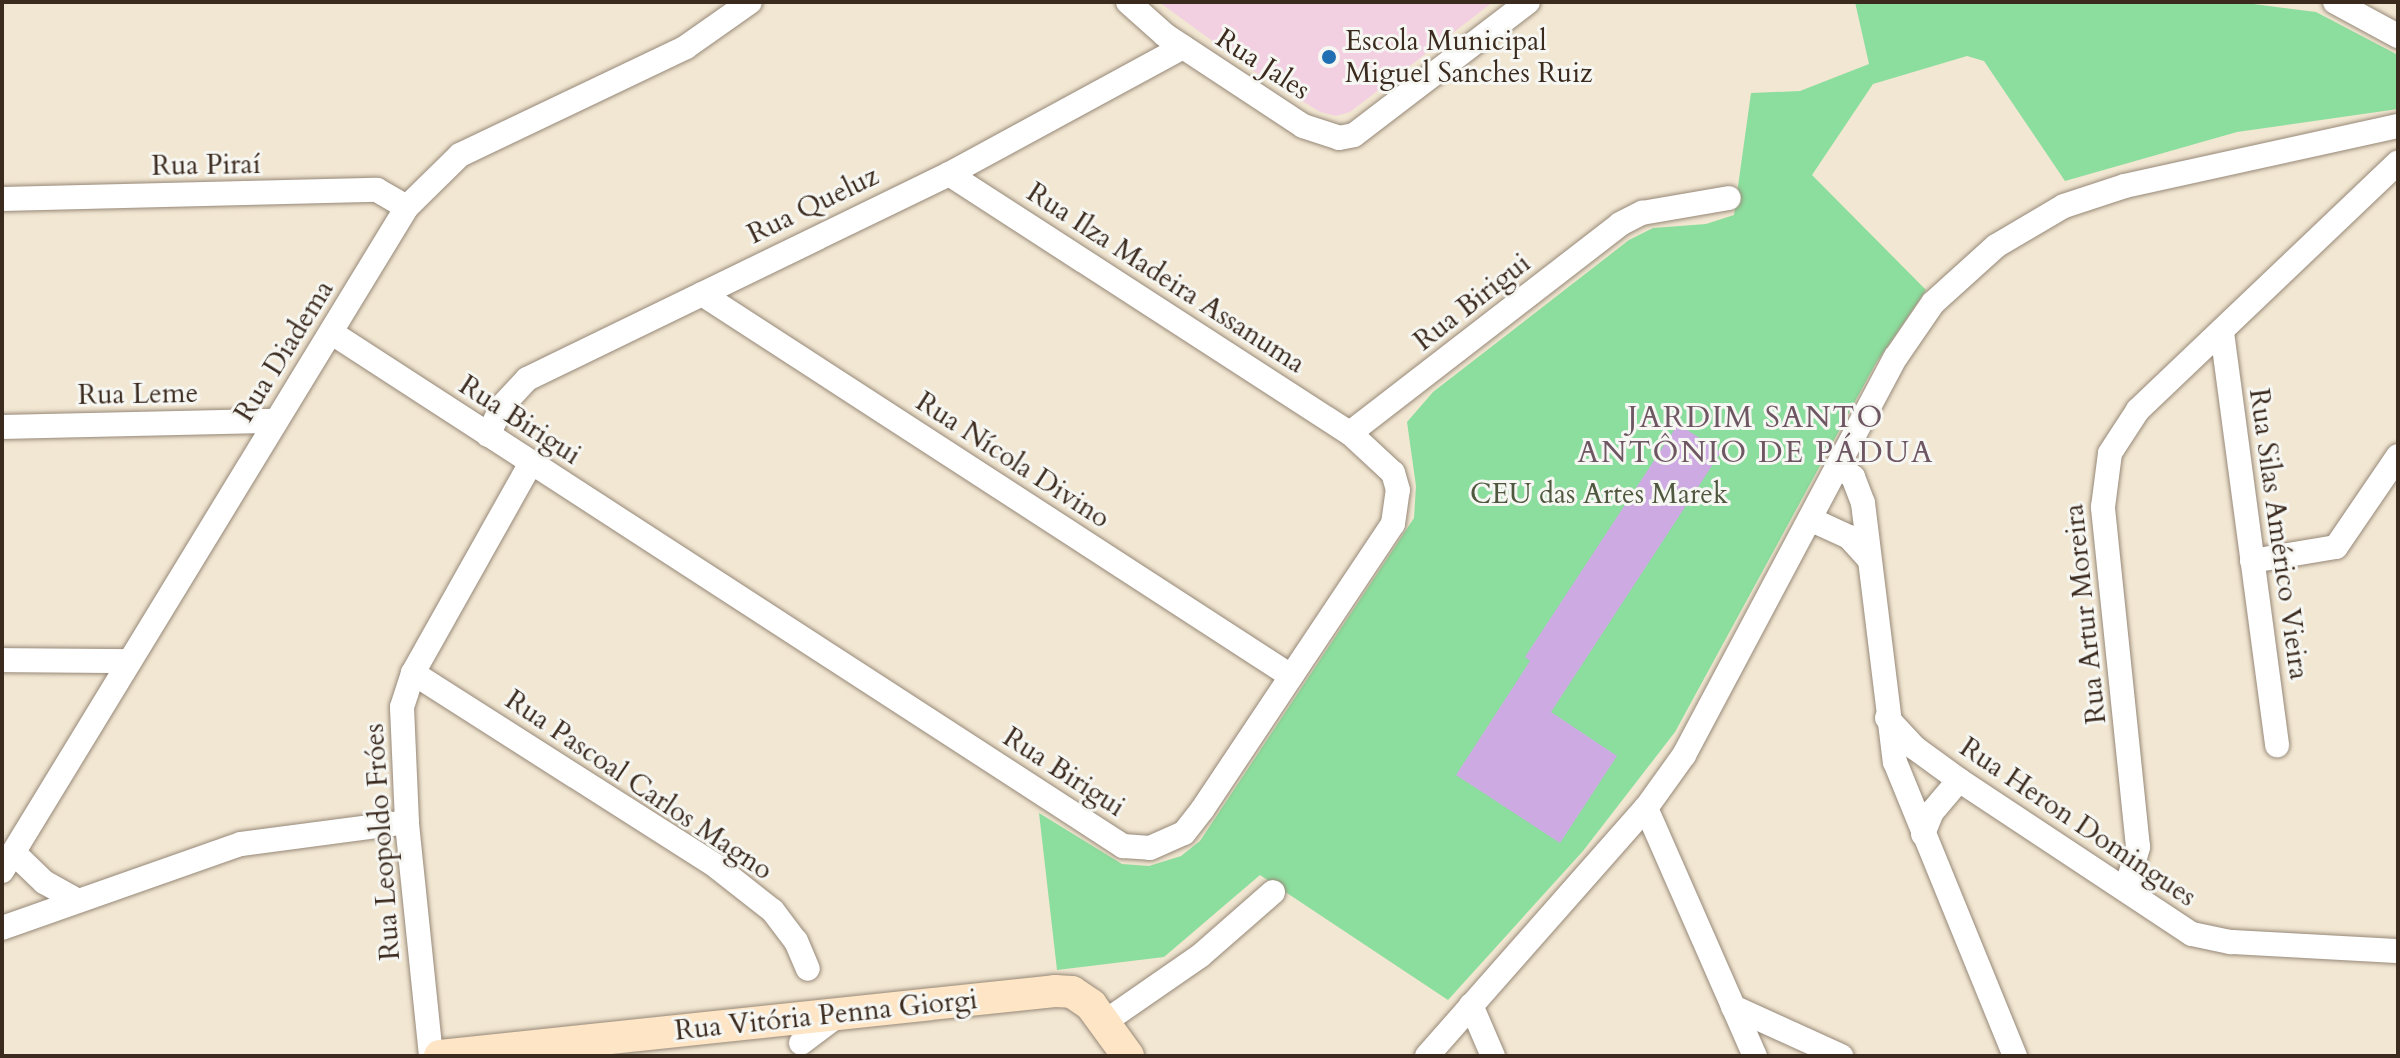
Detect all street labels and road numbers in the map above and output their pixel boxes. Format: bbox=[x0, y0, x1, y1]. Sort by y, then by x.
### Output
street label: Rua Jales bbox=[1210, 21, 1316, 107]
street label: Rua Piraí bbox=[151, 147, 261, 183]
street label: Rua Queluz bbox=[742, 159, 884, 251]
street label: Rua Ilza Madeira Assanuma bbox=[1021, 175, 1311, 381]
street label: Rua Birigui bbox=[1407, 246, 1537, 358]
street label: Rua Diadema bbox=[227, 274, 341, 428]
street label: Rua Birigui bbox=[453, 368, 587, 472]
street label: Rua Leme bbox=[77, 376, 199, 412]
street label: Rua Nícola Divino bbox=[910, 385, 1116, 535]
street label: Rua Silas Américo Vieira bbox=[2242, 386, 2316, 682]
street label: Rua Artur Moreira bbox=[2057, 502, 2113, 726]
street label: Rua Pascoal Carlos Magno bbox=[499, 683, 779, 887]
street label: Rua Birigui bbox=[997, 720, 1131, 824]
street label: Rua Leopoldo Fróes bbox=[357, 722, 407, 962]
street label: Rua Heron Domingues bbox=[1953, 730, 2203, 914]
street label: Rua Vitória Penna Giorgi bbox=[673, 982, 979, 1048]

